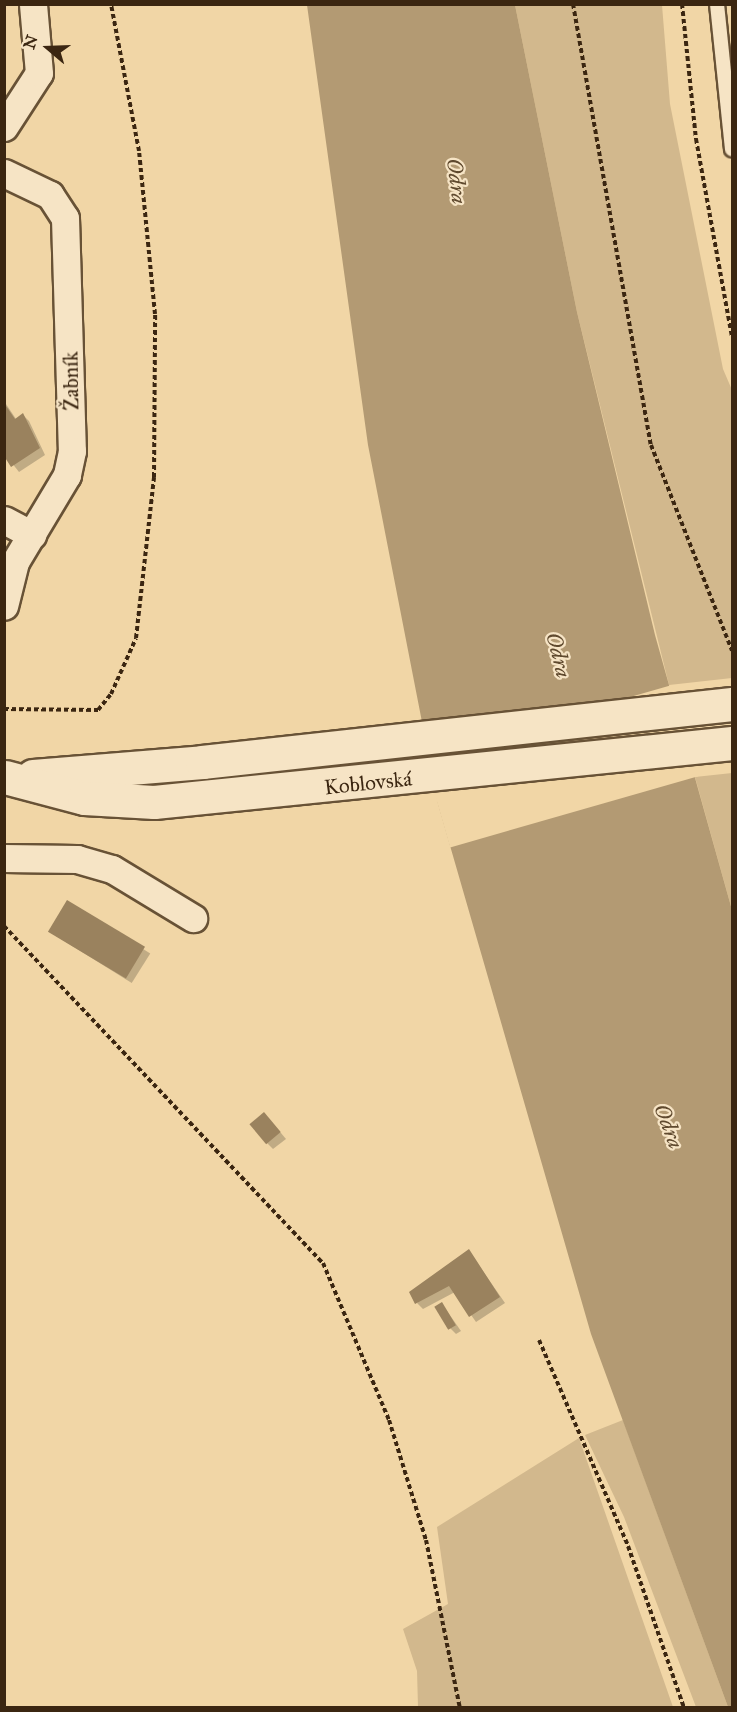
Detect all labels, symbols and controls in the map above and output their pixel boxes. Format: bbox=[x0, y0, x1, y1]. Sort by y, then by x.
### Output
north arrow bbox=[18, 18, 78, 78]
text: N bbox=[19, 32, 42, 51]
water label: Odra bbox=[441, 157, 473, 205]
street label: Žabník bbox=[58, 351, 84, 411]
water label: Odra bbox=[541, 630, 577, 680]
street label: Koblovská bbox=[323, 766, 413, 800]
water label: Odra bbox=[648, 1100, 690, 1152]

